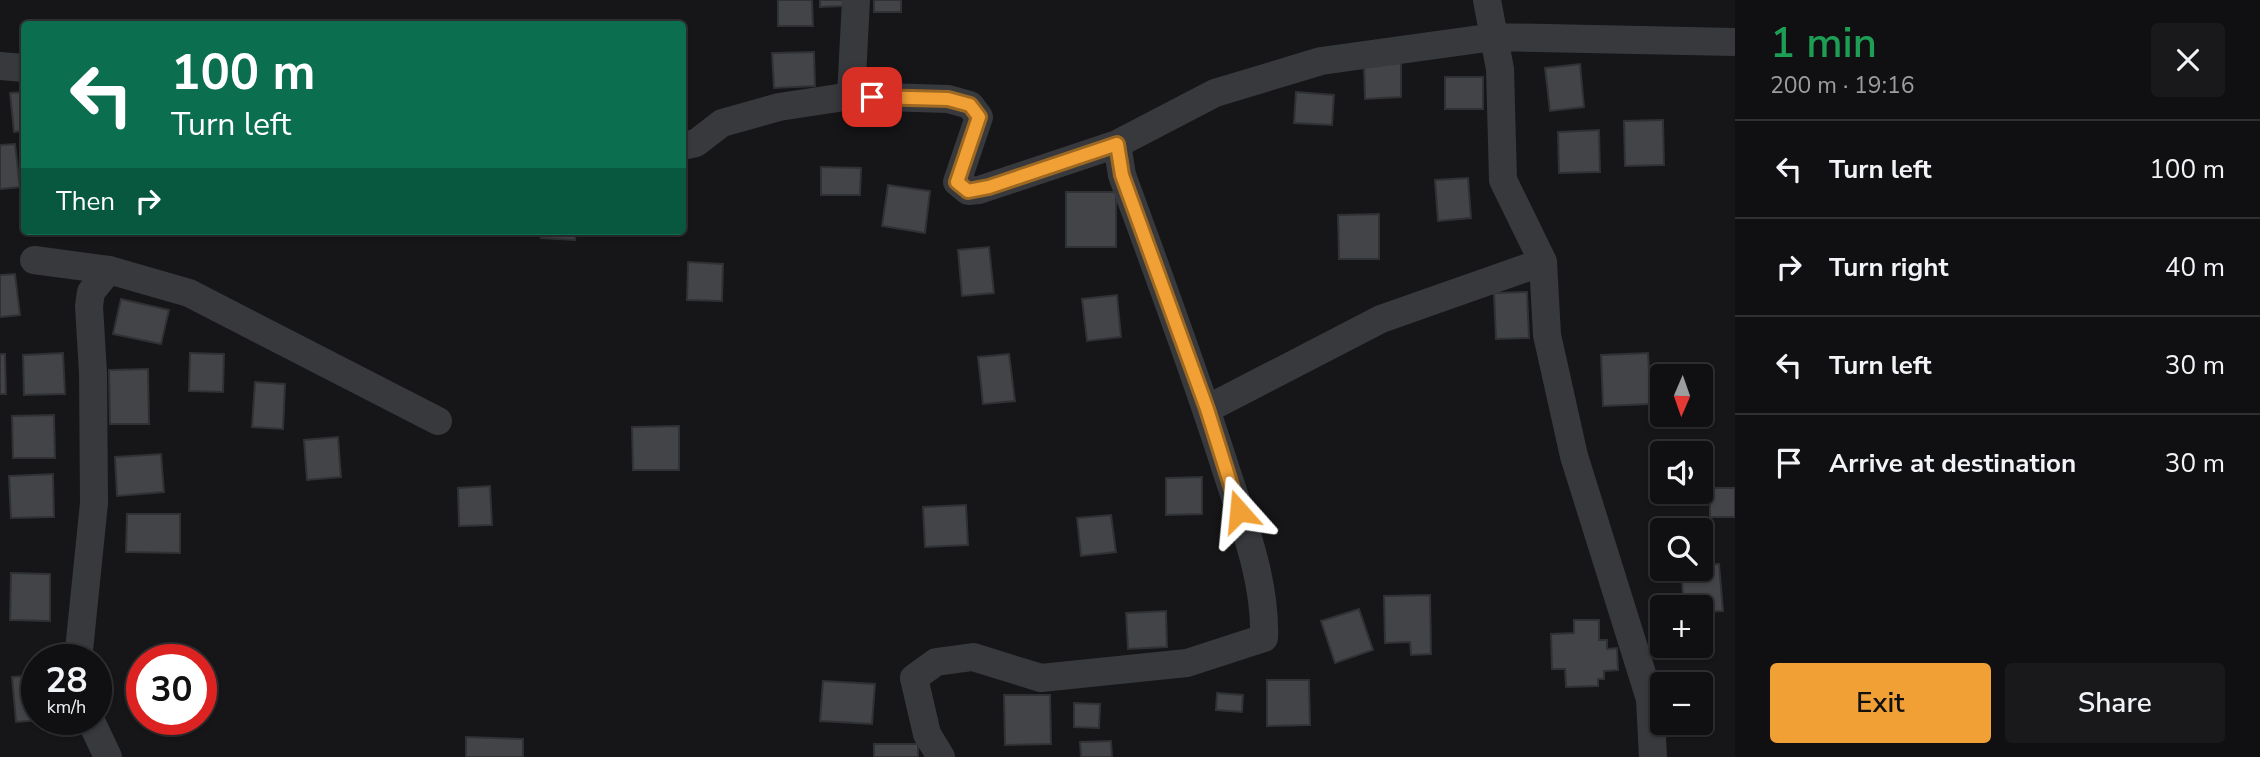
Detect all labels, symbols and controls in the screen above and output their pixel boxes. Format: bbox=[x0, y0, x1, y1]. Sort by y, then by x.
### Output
text: 1 min bbox=[1770, 15, 1877, 72]
button: close bbox=[2151, 23, 2225, 97]
text: 100 m bbox=[171, 39, 315, 106]
icon: left bbox=[56, 49, 147, 140]
pin bbox=[842, 67, 902, 127]
text: 200 m · 19:16 bbox=[1770, 70, 1915, 101]
icon: arrive bbox=[853, 78, 891, 116]
text: Turn left bbox=[171, 103, 291, 146]
icon: left bbox=[1770, 150, 1808, 188]
text: Turn left bbox=[1829, 152, 1932, 187]
text: 100 m bbox=[2149, 152, 2225, 187]
icon: right bbox=[129, 182, 167, 220]
text: Then bbox=[56, 184, 115, 219]
icon: right bbox=[1770, 248, 1808, 286]
text: Turn right bbox=[1829, 250, 1948, 285]
text: 40 m bbox=[2165, 250, 2225, 285]
icon: left bbox=[1770, 346, 1808, 384]
text: Turn left bbox=[1829, 348, 1932, 383]
text: 30 m bbox=[2165, 348, 2225, 383]
north arrow bbox=[1650, 364, 1713, 427]
map controls bbox=[1650, 364, 1713, 735]
button: sound bbox=[1650, 441, 1713, 504]
icon: arrive bbox=[1770, 444, 1808, 482]
text: Arrive at destination bbox=[1829, 446, 2076, 481]
text: 30 m bbox=[2165, 446, 2225, 481]
position arrow bbox=[1202, 474, 1276, 548]
button: search bbox=[1650, 518, 1713, 581]
button: + bbox=[1650, 595, 1713, 658]
speed limit sign: 30 bbox=[126, 644, 217, 735]
text: 28 bbox=[45, 657, 88, 704]
button: Exit bbox=[1770, 663, 1991, 743]
button: Share bbox=[2005, 663, 2225, 743]
button: − bbox=[1650, 672, 1713, 735]
text: km/h bbox=[47, 695, 86, 719]

